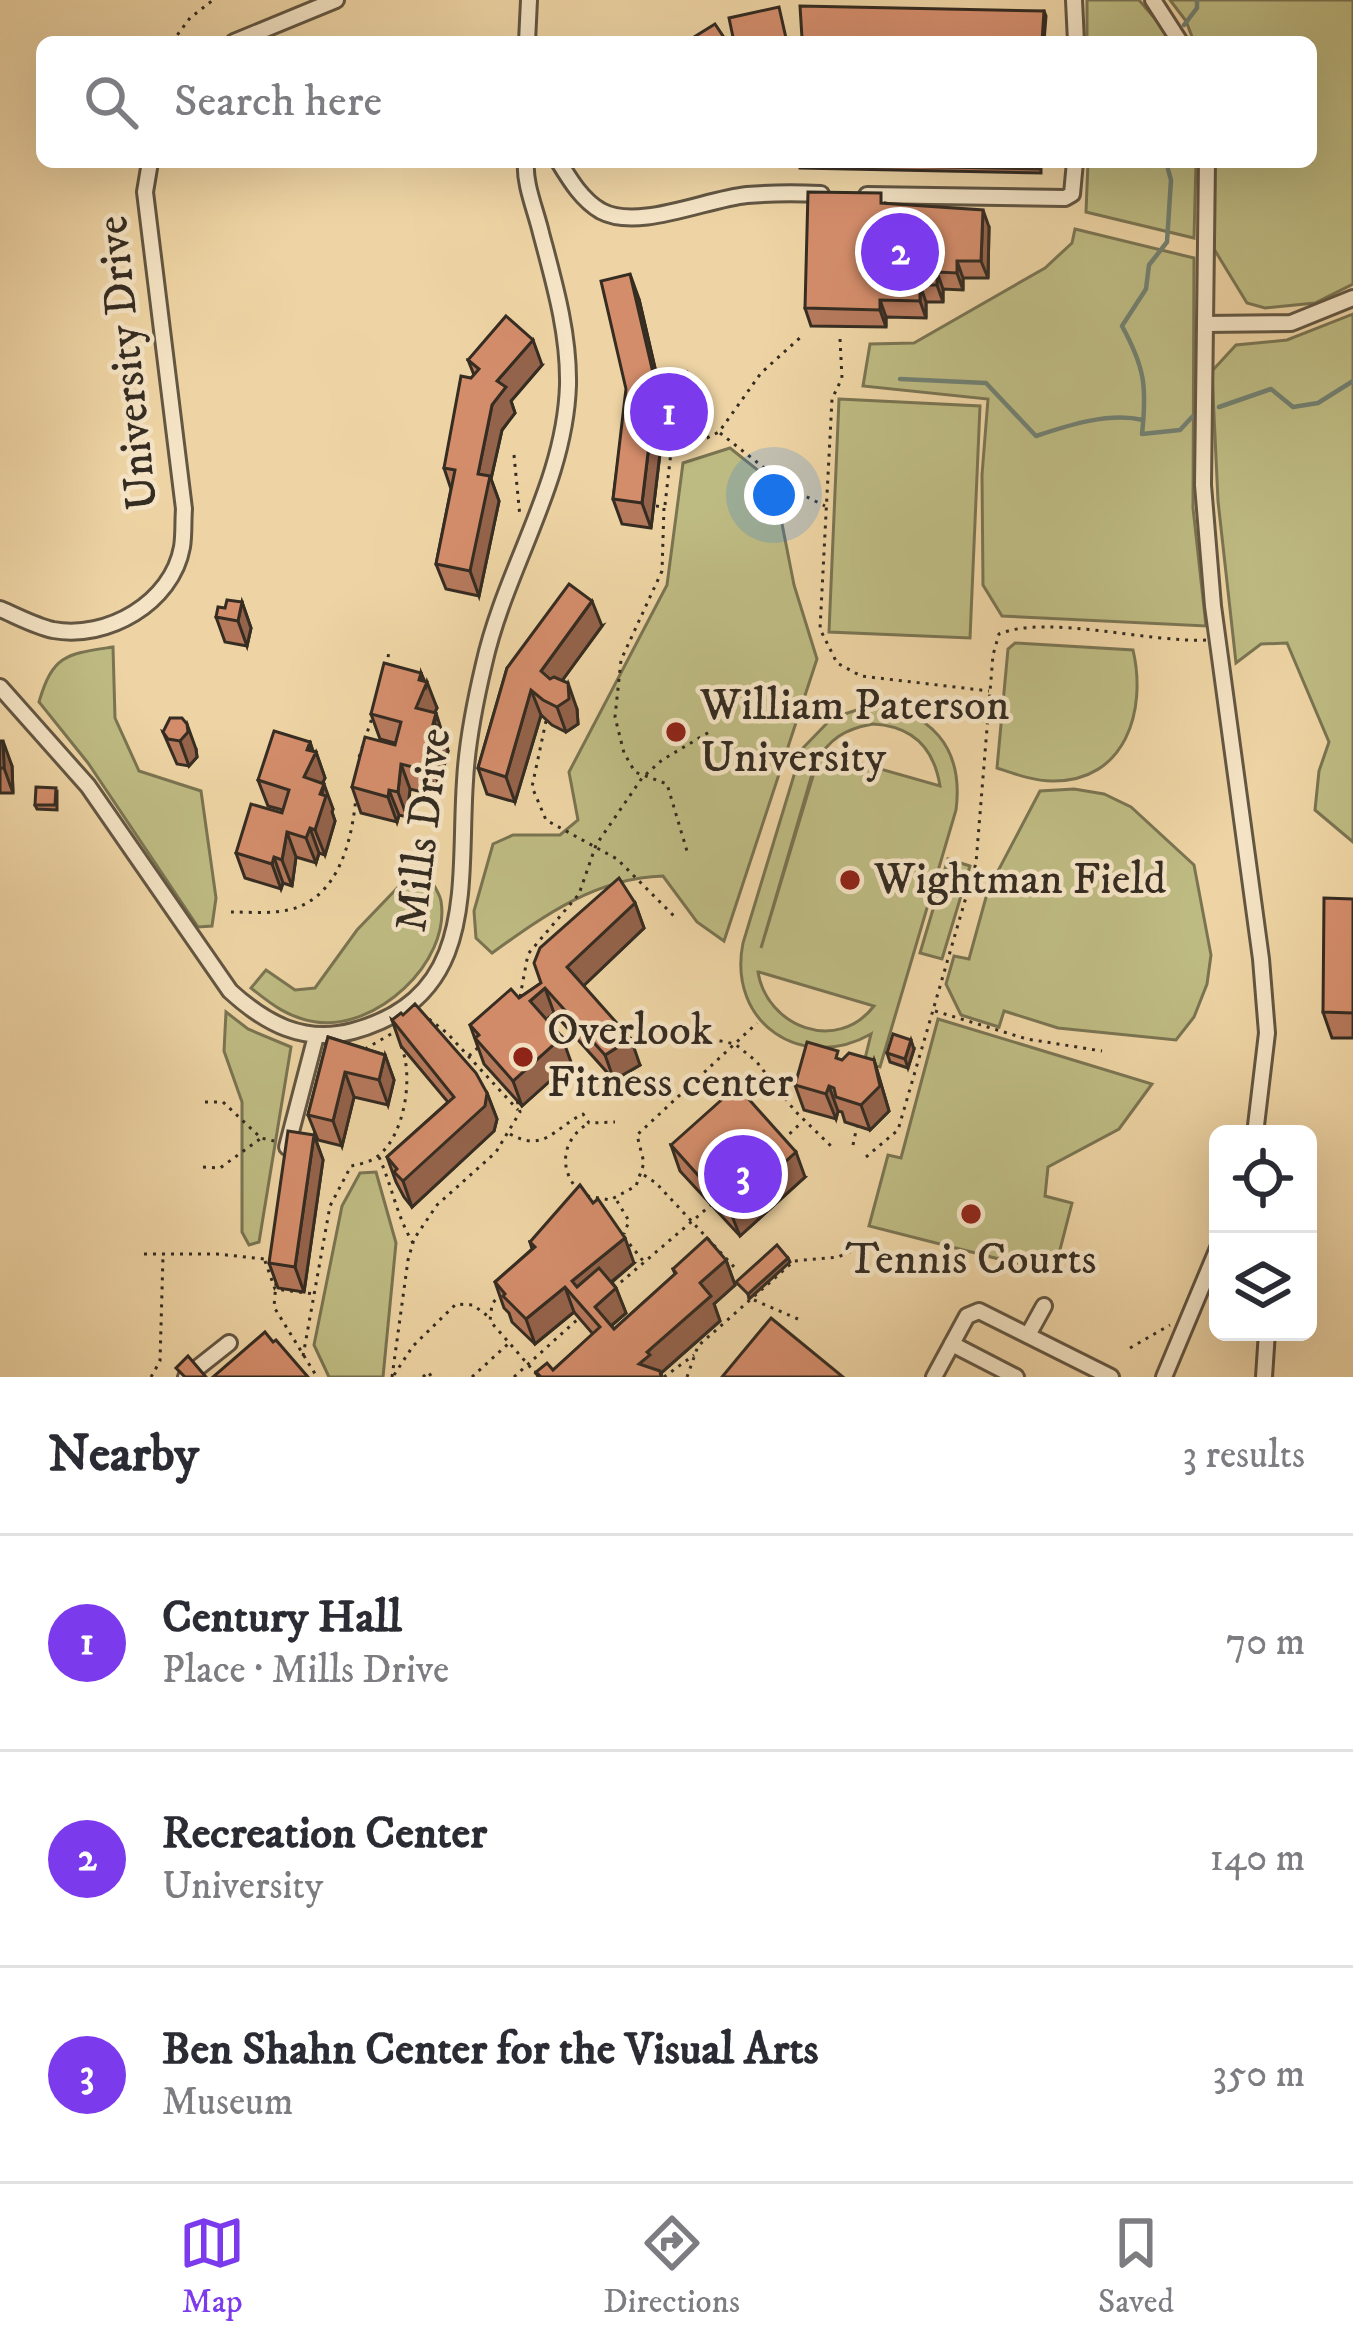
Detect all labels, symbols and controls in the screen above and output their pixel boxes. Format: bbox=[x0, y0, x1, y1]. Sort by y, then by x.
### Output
search box bbox=[36, 36, 1317, 168]
icon: search bbox=[78, 69, 144, 135]
text: Search here bbox=[174, 74, 382, 130]
pin: 2 bbox=[861, 207, 939, 297]
street label: University Drive bbox=[85, 213, 171, 513]
pin: 1 bbox=[630, 367, 708, 457]
your location bbox=[744, 465, 804, 525]
place label: William Paterson University bbox=[699, 678, 1009, 786]
marker: William Paterson University bbox=[663, 719, 689, 745]
street label: Mills Drive bbox=[384, 725, 464, 935]
place label: Wightman Field bbox=[873, 852, 1167, 908]
marker: Wightman Field bbox=[837, 867, 863, 893]
place label: Overlook Fitness center bbox=[547, 1003, 793, 1111]
marker: Overlook Fitness center bbox=[510, 1044, 536, 1070]
map controls bbox=[1209, 1125, 1317, 1341]
button: locate bbox=[1209, 1125, 1317, 1233]
pin: 3 bbox=[704, 1129, 782, 1219]
marker: Tennis Courts bbox=[958, 1201, 984, 1227]
place label: Tennis Courts bbox=[845, 1232, 1097, 1288]
button: layers bbox=[1209, 1233, 1317, 1341]
text: Nearby bbox=[48, 1423, 199, 1487]
text: 3 results bbox=[1182, 1431, 1305, 1480]
text: Century Hall bbox=[162, 1590, 402, 1646]
text: 1 bbox=[80, 1618, 94, 1667]
text: 70 m bbox=[1226, 1618, 1305, 1667]
text: Place · Mills Drive bbox=[162, 1646, 449, 1695]
text: Recreation Center bbox=[162, 1806, 487, 1862]
text: 2 bbox=[77, 1834, 97, 1883]
text: 140 m bbox=[1210, 1834, 1305, 1883]
text: University bbox=[162, 1862, 323, 1911]
text: Ben Shahn Center for the Visual Arts bbox=[162, 2022, 819, 2078]
text: 3 bbox=[80, 2050, 94, 2099]
text: 350 m bbox=[1212, 2050, 1305, 2099]
text: Museum bbox=[162, 2078, 293, 2127]
tab: Map bbox=[179, 2210, 245, 2323]
tab: Directions bbox=[603, 2210, 740, 2323]
tab: Saved bbox=[1098, 2210, 1174, 2323]

